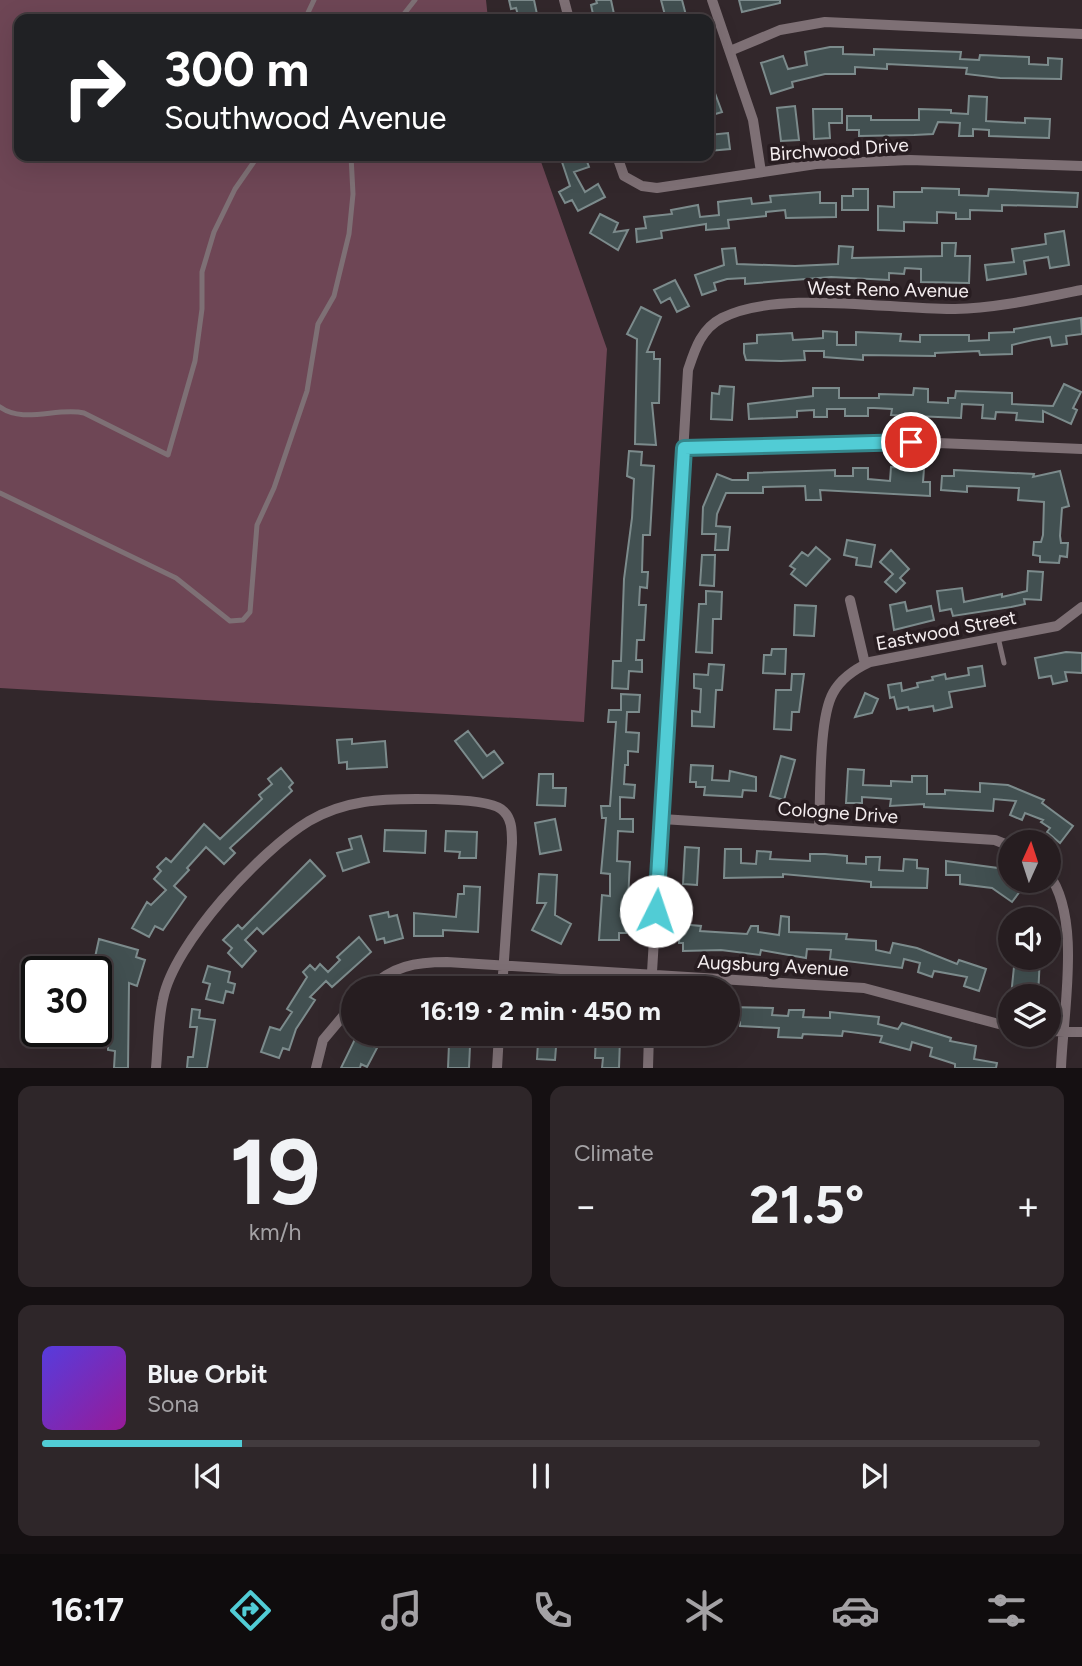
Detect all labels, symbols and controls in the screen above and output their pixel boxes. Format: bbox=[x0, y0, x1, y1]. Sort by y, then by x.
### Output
text: 300 m bbox=[164, 39, 309, 98]
icon: right bbox=[49, 42, 140, 133]
text: Southwood Avenue bbox=[164, 99, 446, 137]
street label: Birchwood Drive bbox=[769, 133, 909, 166]
street label: West Reno Avenue bbox=[807, 277, 969, 302]
pin bbox=[881, 412, 941, 472]
icon: arrive bbox=[892, 423, 930, 461]
street label: Eastwood Street bbox=[874, 606, 1018, 655]
street label: Cologne Drive bbox=[777, 797, 899, 828]
north arrow bbox=[998, 830, 1060, 892]
map controls bbox=[998, 830, 1061, 1047]
position arrow bbox=[619, 874, 693, 948]
button: sound bbox=[998, 907, 1061, 970]
street label: Augsburg Avenue bbox=[697, 950, 849, 981]
speed limit sign: 30 bbox=[21, 956, 112, 1047]
button: layers bbox=[998, 984, 1061, 1047]
text: 16:19 · 2 min · 450 m bbox=[420, 995, 661, 1027]
text: 19 bbox=[229, 1118, 321, 1227]
text: Climate bbox=[574, 1139, 653, 1167]
text: 21.5° bbox=[750, 1174, 864, 1236]
text: − bbox=[574, 1183, 598, 1229]
text: + bbox=[1016, 1183, 1040, 1229]
text: km/h bbox=[249, 1218, 301, 1246]
text: Blue Orbit bbox=[147, 1358, 268, 1390]
text: Sona bbox=[147, 1390, 199, 1418]
icon: previous bbox=[189, 1457, 227, 1495]
icon: pause bbox=[522, 1457, 560, 1495]
icon: next bbox=[855, 1457, 893, 1495]
icon: directions bbox=[226, 1586, 275, 1635]
icon: music bbox=[377, 1586, 426, 1635]
icon: phone bbox=[528, 1586, 577, 1635]
icon: climate bbox=[680, 1586, 729, 1635]
icon: car bbox=[831, 1586, 880, 1635]
icon: filters bbox=[982, 1586, 1031, 1635]
text: 16:17 bbox=[51, 1591, 124, 1629]

